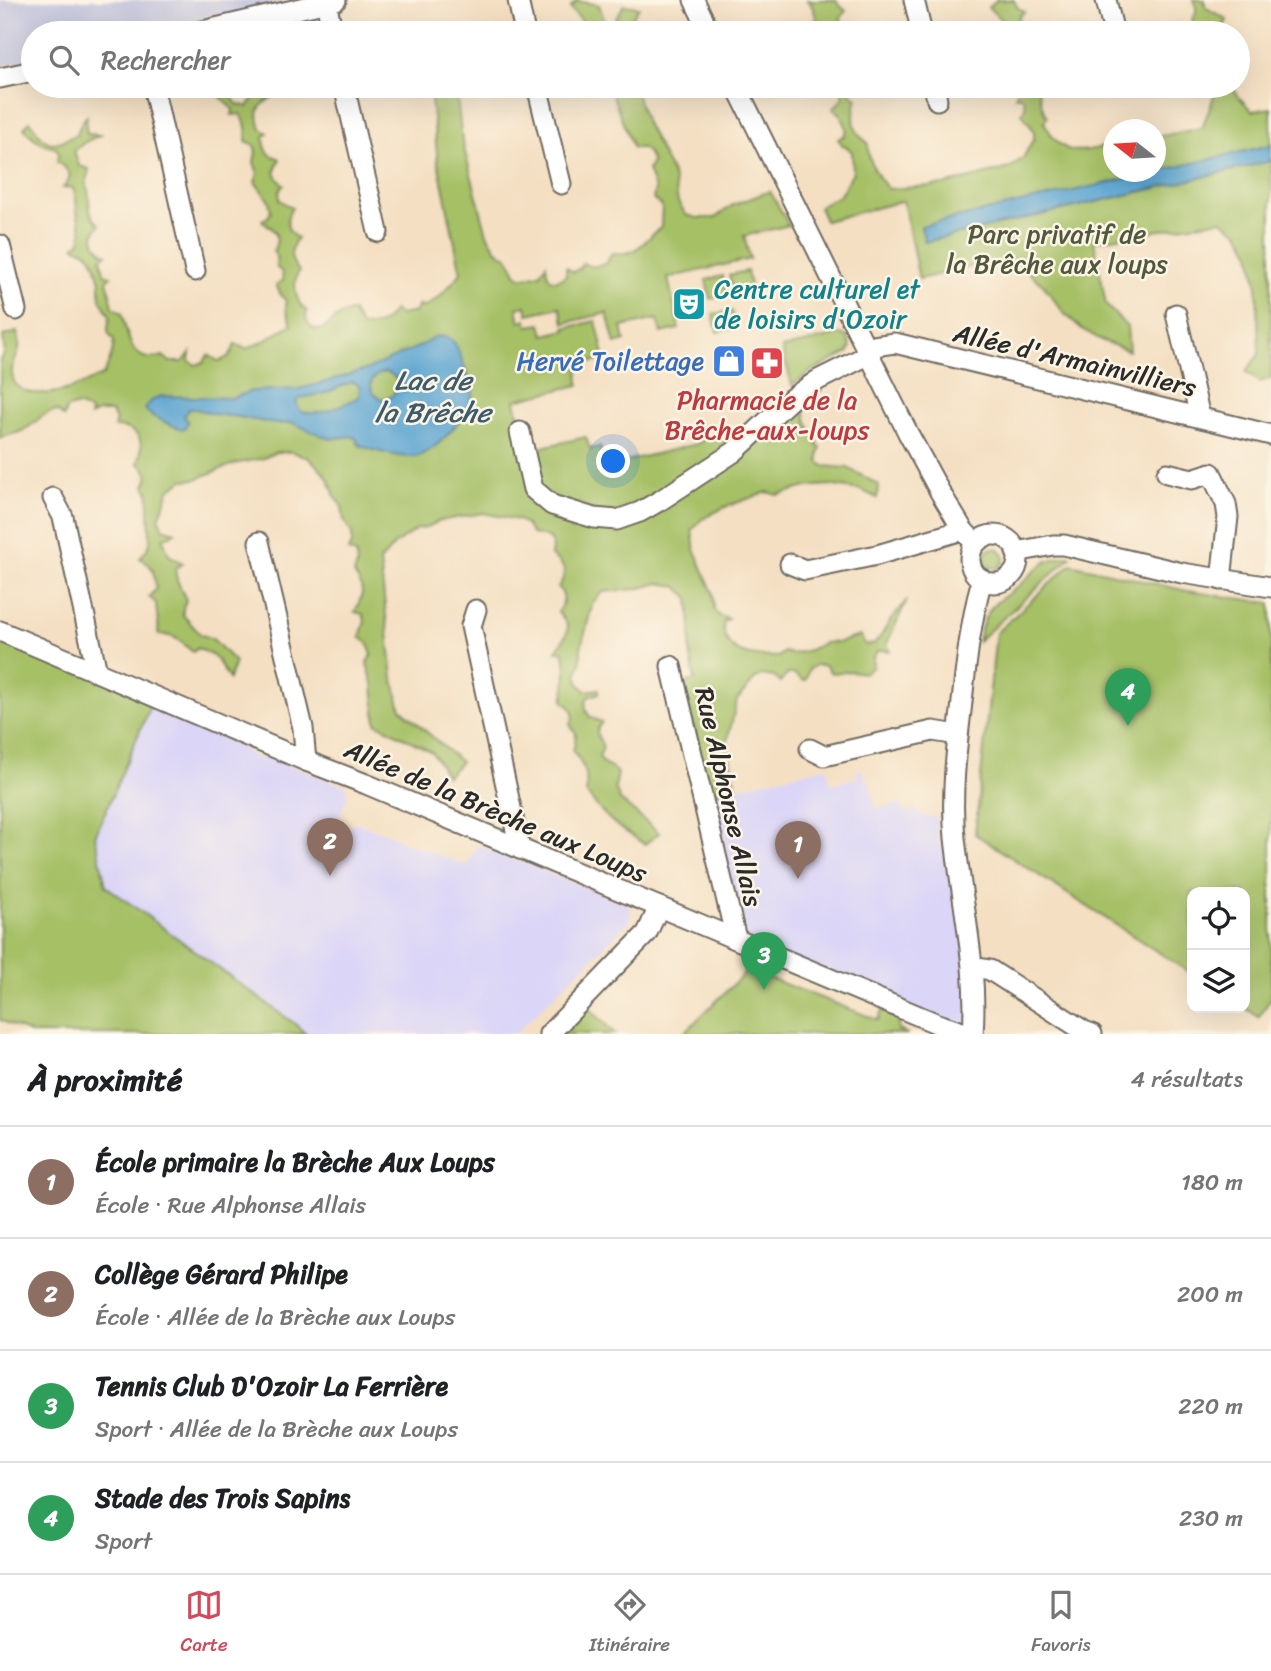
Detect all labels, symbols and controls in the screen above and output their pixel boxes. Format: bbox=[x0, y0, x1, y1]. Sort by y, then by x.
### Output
search box bbox=[21, 21, 1250, 98]
text: Rechercher bbox=[101, 37, 231, 83]
icon: search bbox=[45, 41, 83, 79]
north arrow bbox=[1103, 119, 1166, 182]
park label: Parc privatif de la Brêche aux loups bbox=[946, 211, 1168, 287]
place label: Centre culturel et de loisirs d'Ozoir bbox=[714, 266, 921, 342]
theatre icon: Centre culturel et de loisirs d'Ozoir bbox=[670, 285, 708, 323]
street label: Allée d'Armainvilliers bbox=[948, 309, 1201, 410]
place label: Hervé Toilettage bbox=[517, 338, 704, 384]
shop icon: Hervé Toilettage bbox=[710, 342, 748, 380]
pharmacy icon: Pharmacie de la Brêche-aux-loups bbox=[748, 344, 786, 382]
water label: Lac de la Brêche bbox=[375, 356, 494, 437]
place label: Pharmacie de la Brêche-aux-loups bbox=[664, 377, 871, 453]
your location bbox=[596, 444, 630, 478]
pin: 4 bbox=[1105, 668, 1151, 726]
street label: Rue Alphonse Allais bbox=[681, 682, 777, 912]
street label: Allée de la Brèche aux Loups bbox=[336, 726, 656, 896]
pin: 2 bbox=[307, 818, 353, 876]
pin: 1 bbox=[775, 821, 821, 879]
map controls bbox=[1187, 887, 1250, 1013]
button: locate bbox=[1187, 887, 1250, 950]
pin: 3 bbox=[741, 932, 787, 990]
button: layers bbox=[1187, 950, 1250, 1013]
text: À proximité bbox=[28, 1053, 182, 1107]
text: 4 résultats bbox=[1131, 1059, 1243, 1100]
text: École primaire la Brèche Aux Loups bbox=[95, 1139, 495, 1185]
text: 1 bbox=[46, 1162, 56, 1203]
text: 180 m bbox=[1181, 1162, 1243, 1203]
text: École · Rue Alphonse Allais bbox=[95, 1185, 366, 1226]
text: Collège Gérard Philipe bbox=[95, 1251, 348, 1297]
text: 2 bbox=[44, 1274, 58, 1315]
text: 200 m bbox=[1177, 1274, 1243, 1315]
text: École · Allée de la Brèche aux Loups bbox=[95, 1297, 455, 1338]
text: Tennis Club D'Ozoir La Ferrière bbox=[95, 1363, 448, 1409]
text: 3 bbox=[45, 1386, 57, 1427]
text: 220 m bbox=[1178, 1386, 1243, 1427]
text: Sport · Allée de la Brèche aux Loups bbox=[95, 1409, 458, 1450]
text: Stade des Trois Sapins bbox=[95, 1475, 350, 1521]
text: 4 bbox=[44, 1498, 58, 1539]
text: 230 m bbox=[1179, 1498, 1243, 1539]
text: Sport bbox=[95, 1521, 152, 1562]
tab: Carte bbox=[181, 1586, 228, 1661]
tab: Itinéraire bbox=[589, 1586, 670, 1661]
tab: Favoris bbox=[1031, 1586, 1090, 1661]

